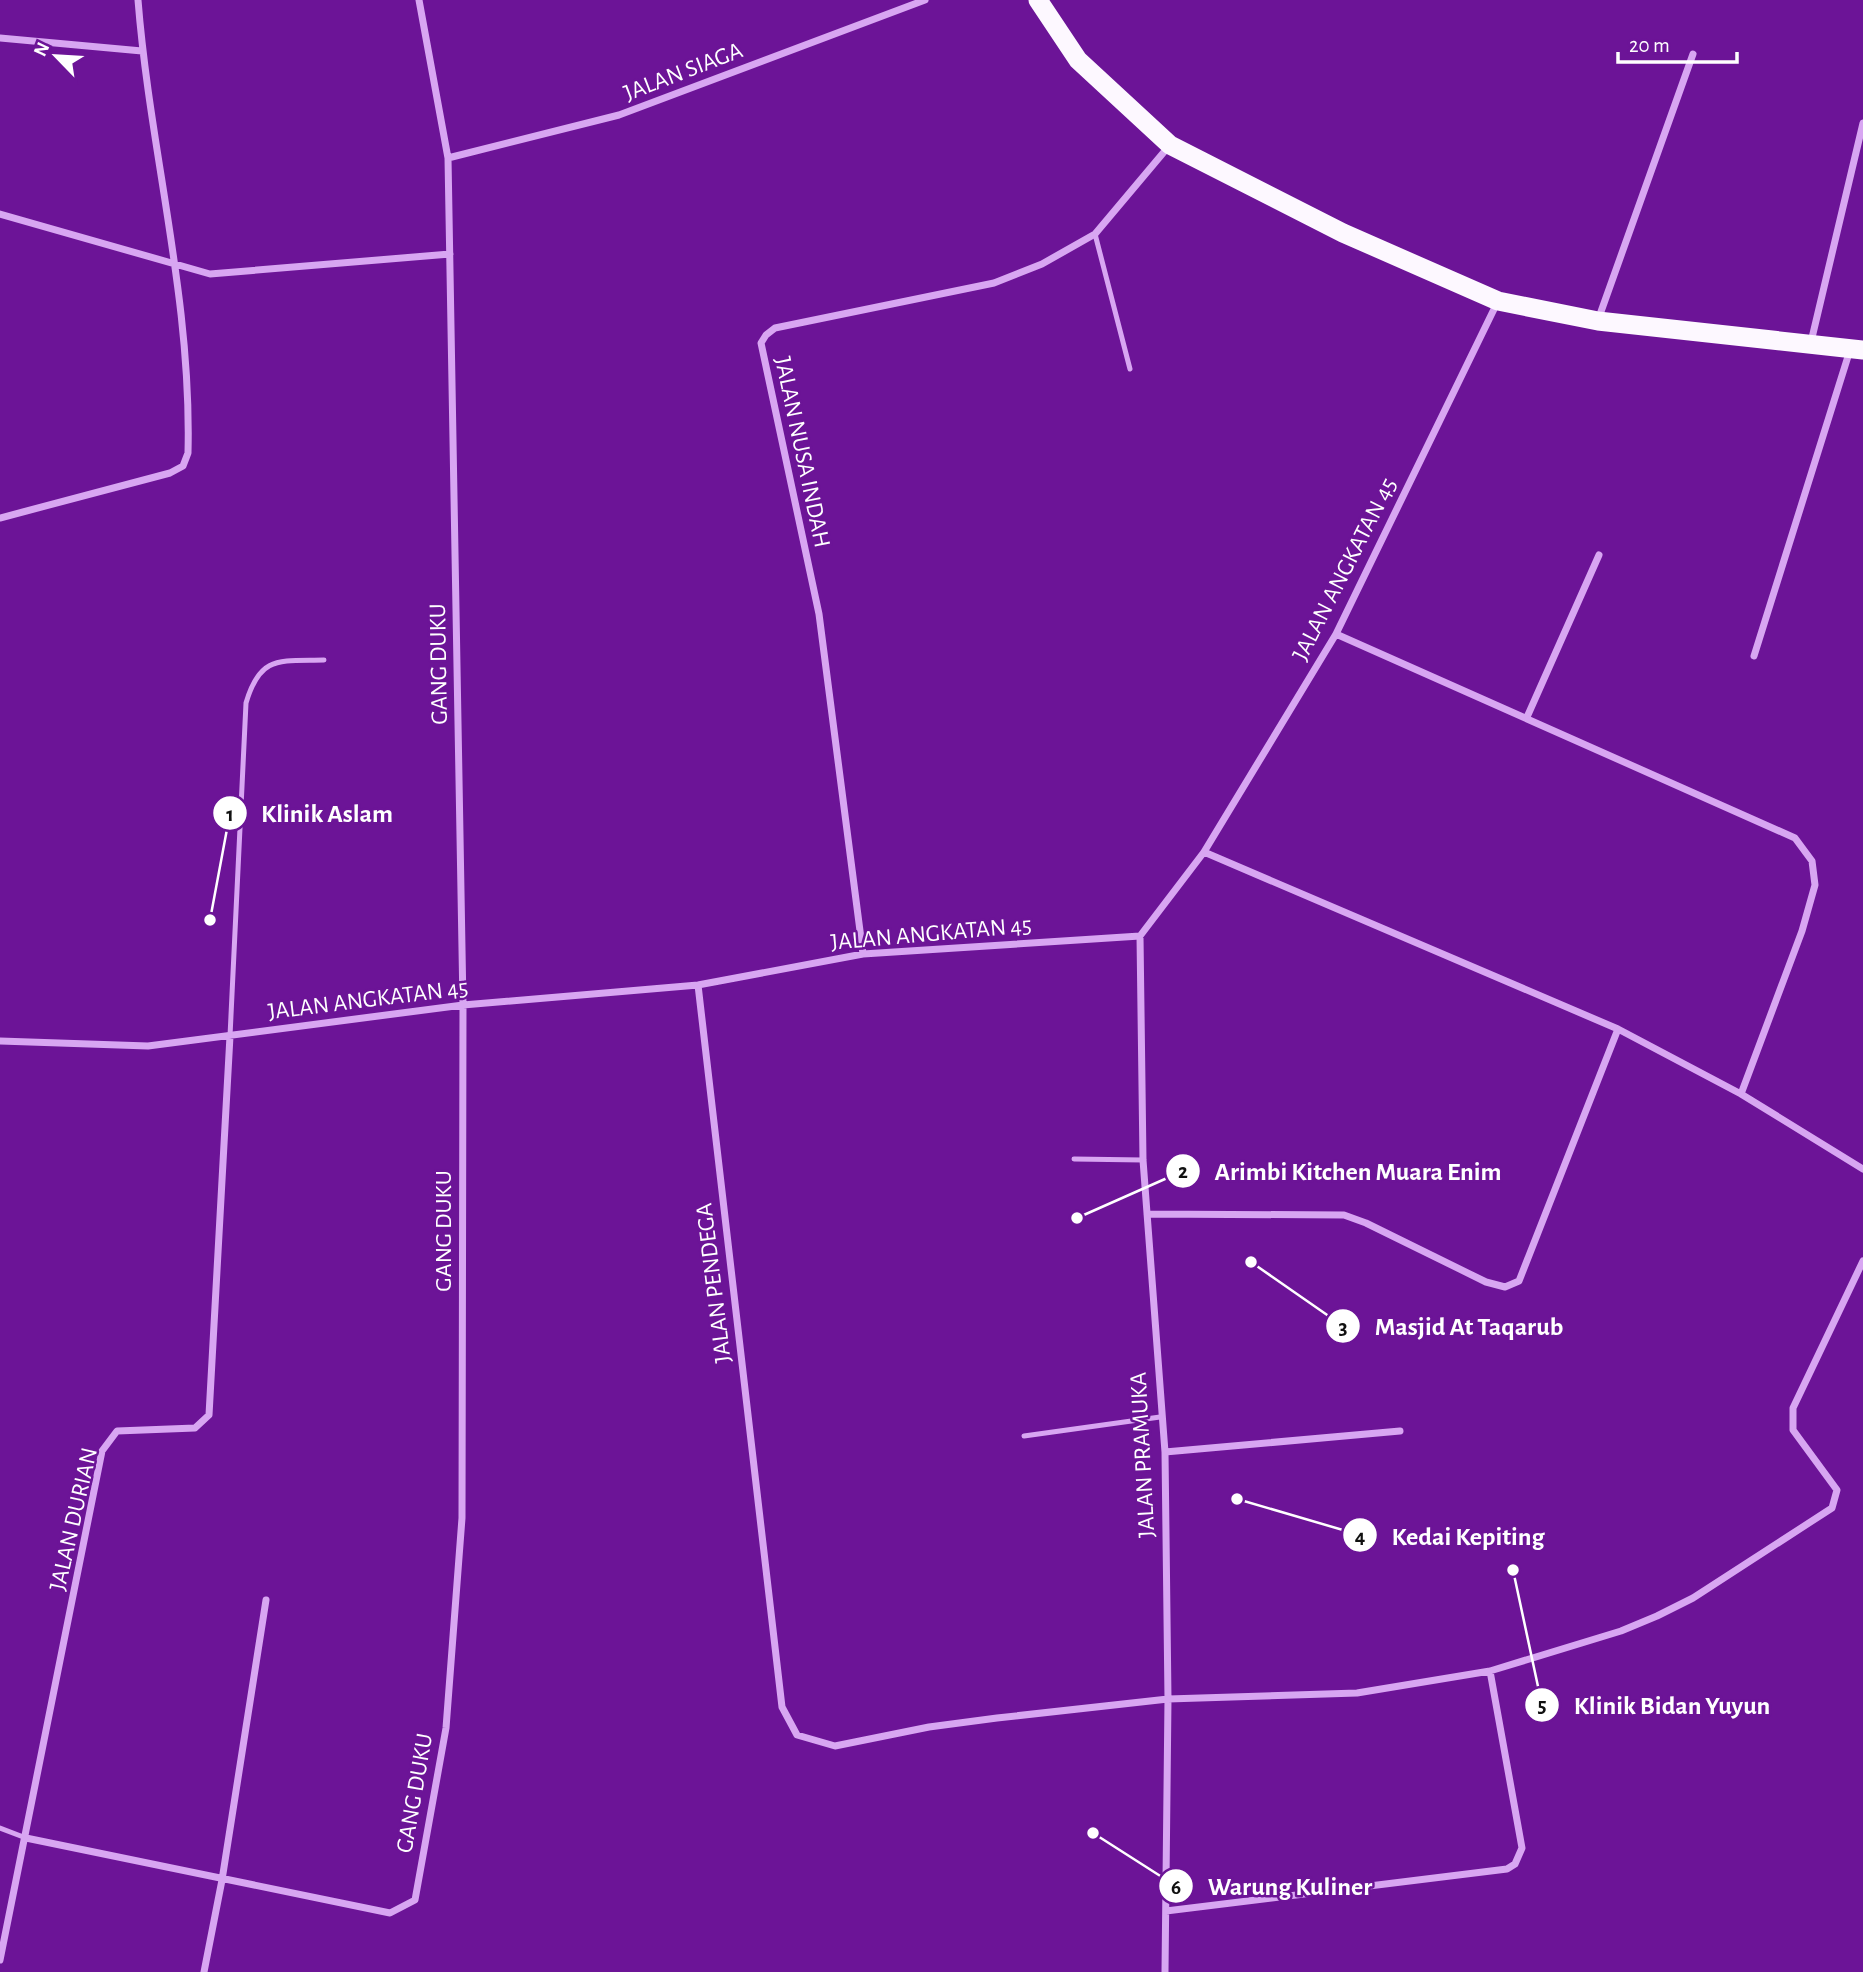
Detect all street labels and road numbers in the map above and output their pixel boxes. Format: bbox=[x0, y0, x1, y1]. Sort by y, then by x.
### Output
street label: JALAN SIAGA bbox=[621, 38, 746, 106]
street label: JALAN NUSA INDAH bbox=[770, 355, 834, 550]
street label: JALAN ANGKATAN 45 bbox=[1288, 474, 1401, 665]
street label: GANG DUKU bbox=[426, 603, 452, 725]
street label: JALAN ANGKATAN 45 bbox=[830, 913, 1033, 955]
street label: JALAN ANGKATAN 45 bbox=[267, 976, 470, 1024]
street label: GANG DUKU bbox=[432, 1170, 456, 1292]
street label: JALAN PENDEGA bbox=[692, 1201, 736, 1364]
street label: JALAN PRAMUKA bbox=[1127, 1371, 1159, 1539]
street label: JALAN DURIAN bbox=[46, 1445, 102, 1593]
street label: GANG DUKU bbox=[393, 1731, 437, 1855]

